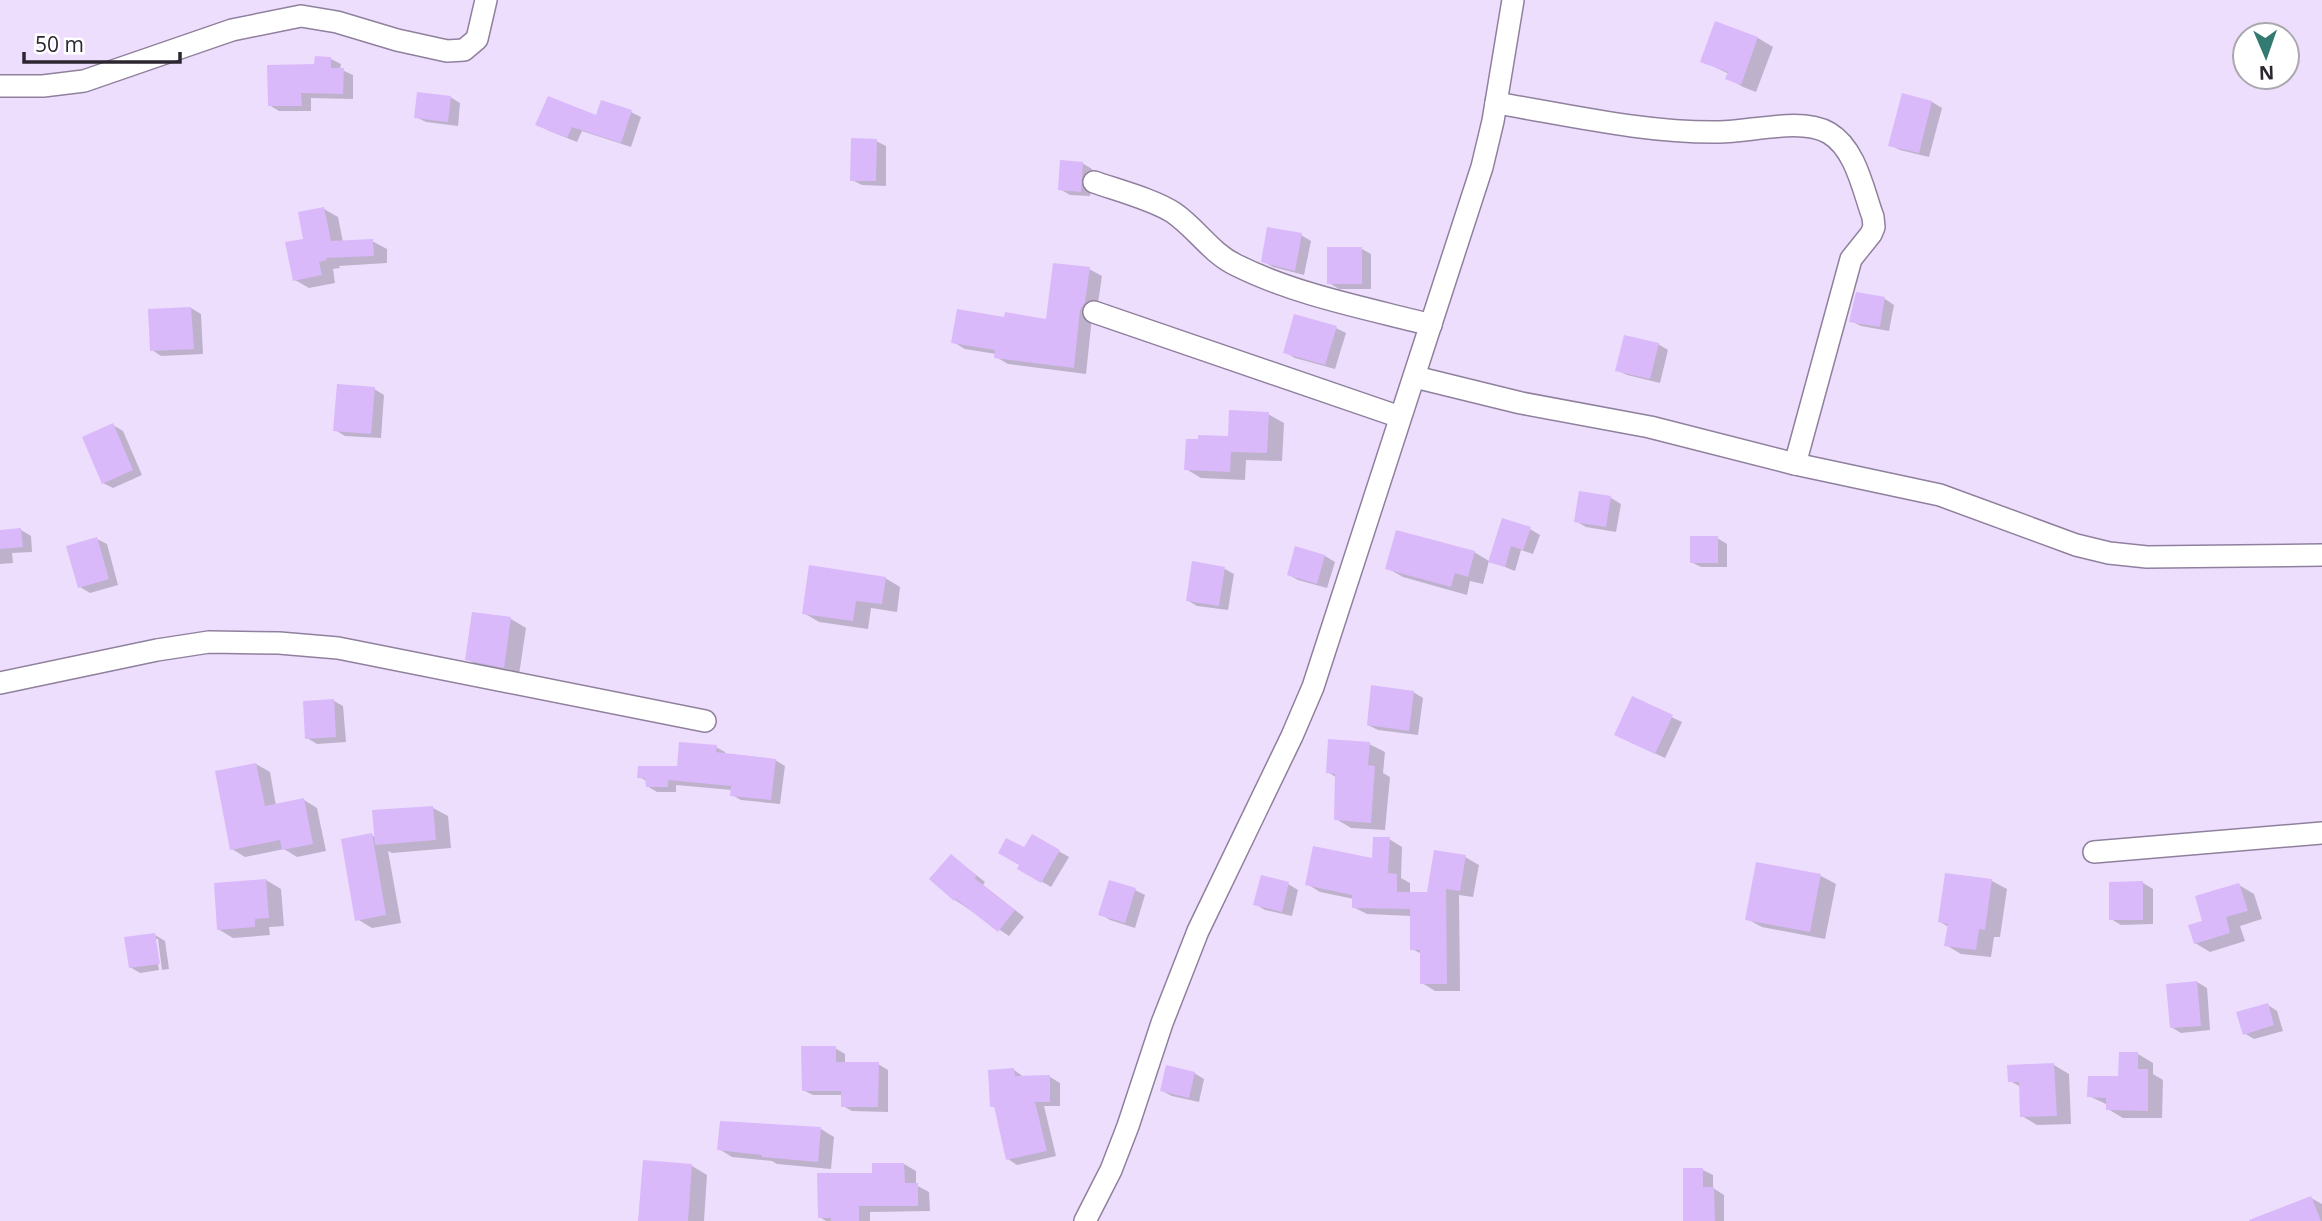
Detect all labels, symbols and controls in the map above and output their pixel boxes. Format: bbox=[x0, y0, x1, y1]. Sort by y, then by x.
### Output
scale bar bbox=[24, 21, 180, 65]
north arrow bbox=[2231, 21, 2301, 91]
text: 50 m bbox=[35, 30, 84, 58]
text: N bbox=[2258, 60, 2275, 86]

